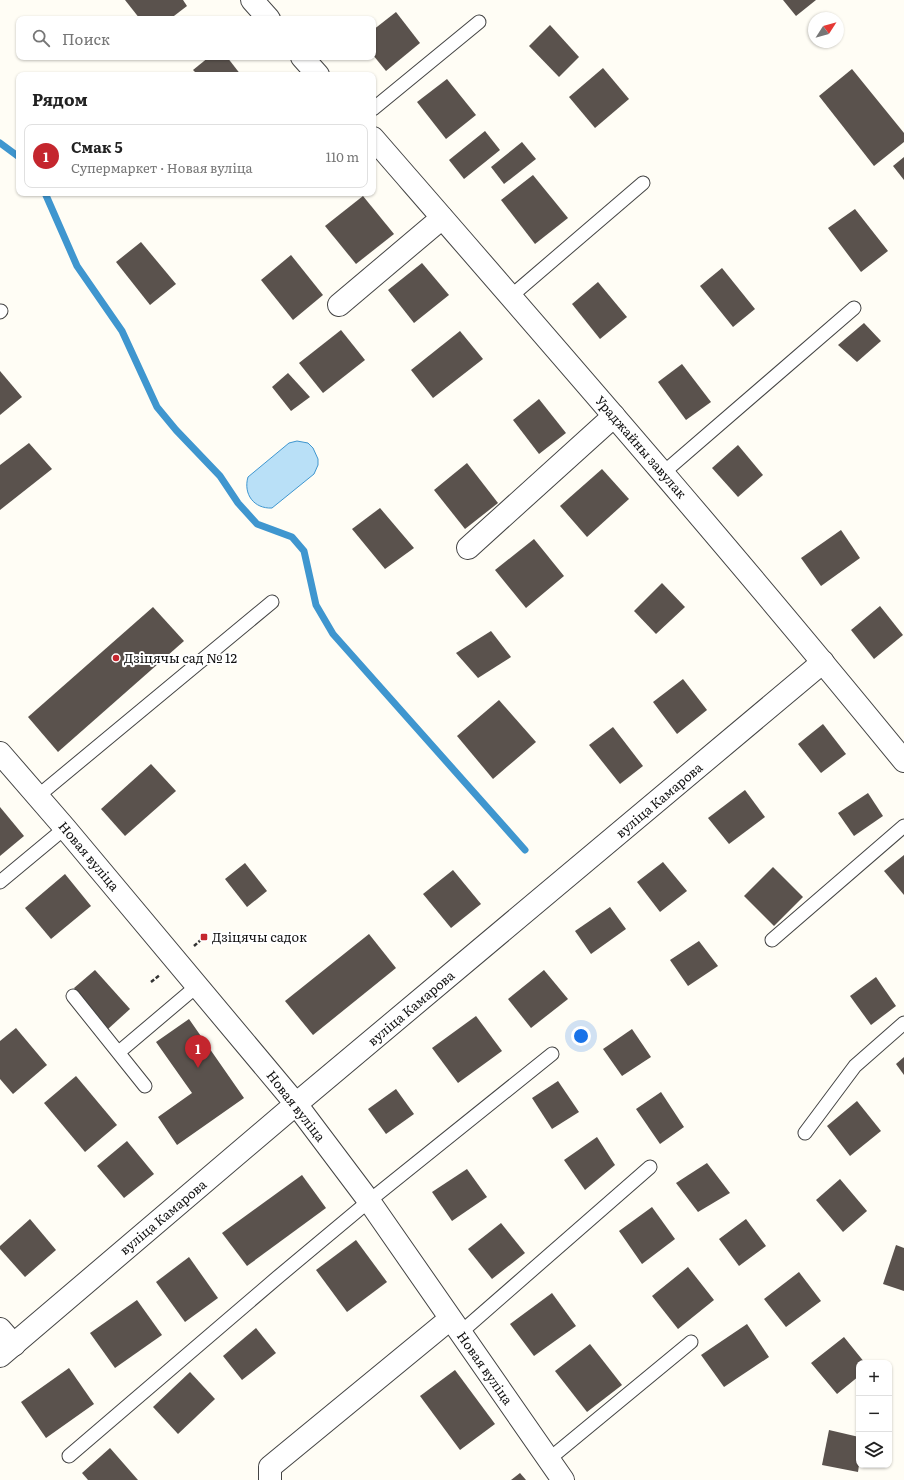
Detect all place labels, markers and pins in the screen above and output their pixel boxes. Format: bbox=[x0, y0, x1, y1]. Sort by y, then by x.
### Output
place label: Дзіцячы сад № 12 bbox=[124, 648, 237, 667]
marker: Дзіцячы сад № 12 bbox=[111, 653, 121, 663]
place label: Дзіцячы садок bbox=[212, 927, 307, 946]
marker: Дзіцячы садок bbox=[199, 932, 209, 942]
pin: 1 bbox=[185, 1035, 211, 1068]

